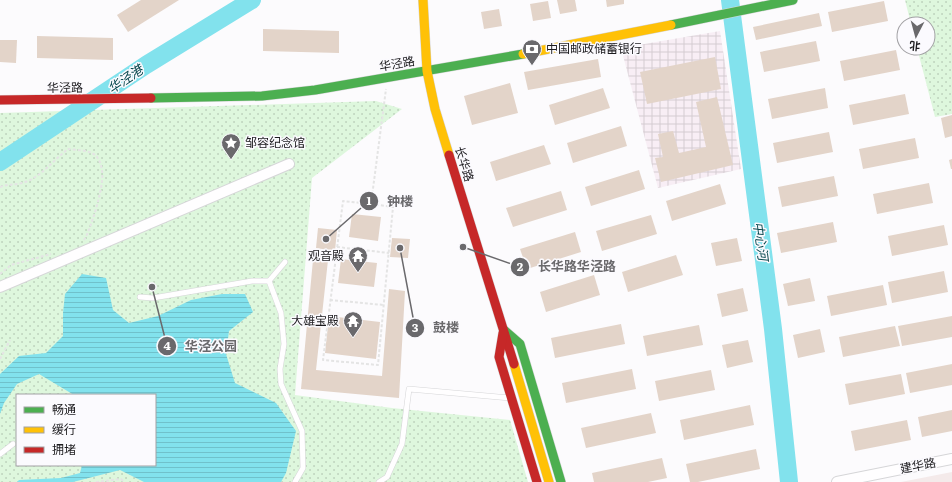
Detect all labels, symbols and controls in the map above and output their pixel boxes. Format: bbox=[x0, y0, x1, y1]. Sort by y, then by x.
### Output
north arrow bbox=[896, 16, 936, 56]
bank icon: 中国邮政储蓄银行 bbox=[521, 38, 543, 66]
text: 北 bbox=[909, 38, 921, 55]
place label: 中国邮政储蓄银行 bbox=[546, 39, 642, 57]
street label: 华泾路 bbox=[378, 51, 416, 75]
water label: 华泾港 bbox=[103, 59, 148, 97]
street label: 华泾路 bbox=[47, 78, 83, 96]
place icon: 邹容纪念馆 bbox=[220, 132, 242, 160]
place label: 邹容纪念馆 bbox=[245, 133, 305, 151]
street label: 长华路 bbox=[451, 144, 479, 184]
callout: 钟楼 bbox=[359, 188, 421, 213]
text: 1 bbox=[367, 191, 372, 209]
text: 钟楼 bbox=[387, 191, 413, 210]
water label: 中心河 bbox=[749, 220, 774, 265]
temple icon: 观音殿 bbox=[347, 245, 369, 273]
place label: 观音殿 bbox=[308, 246, 344, 264]
callout: 长华路华泾路 bbox=[510, 254, 624, 279]
text: 长华路华泾路 bbox=[538, 256, 616, 275]
text: 2 bbox=[517, 257, 524, 275]
temple icon: 大雄宝殿 bbox=[342, 310, 364, 338]
place label: 大雄宝殿 bbox=[291, 311, 339, 329]
callout: 鼓楼 bbox=[405, 315, 467, 340]
text: 鼓楼 bbox=[433, 317, 459, 336]
text: 3 bbox=[412, 318, 419, 336]
callout: 华泾公园 bbox=[157, 333, 245, 358]
text: 4 bbox=[163, 336, 171, 354]
text: 华泾公园 bbox=[185, 336, 237, 355]
legend bbox=[16, 394, 156, 466]
text: 畅通 bbox=[52, 400, 76, 418]
text: 缓行 bbox=[52, 420, 76, 438]
text: 拥堵 bbox=[52, 440, 76, 458]
street label: 建华路 bbox=[898, 453, 937, 477]

